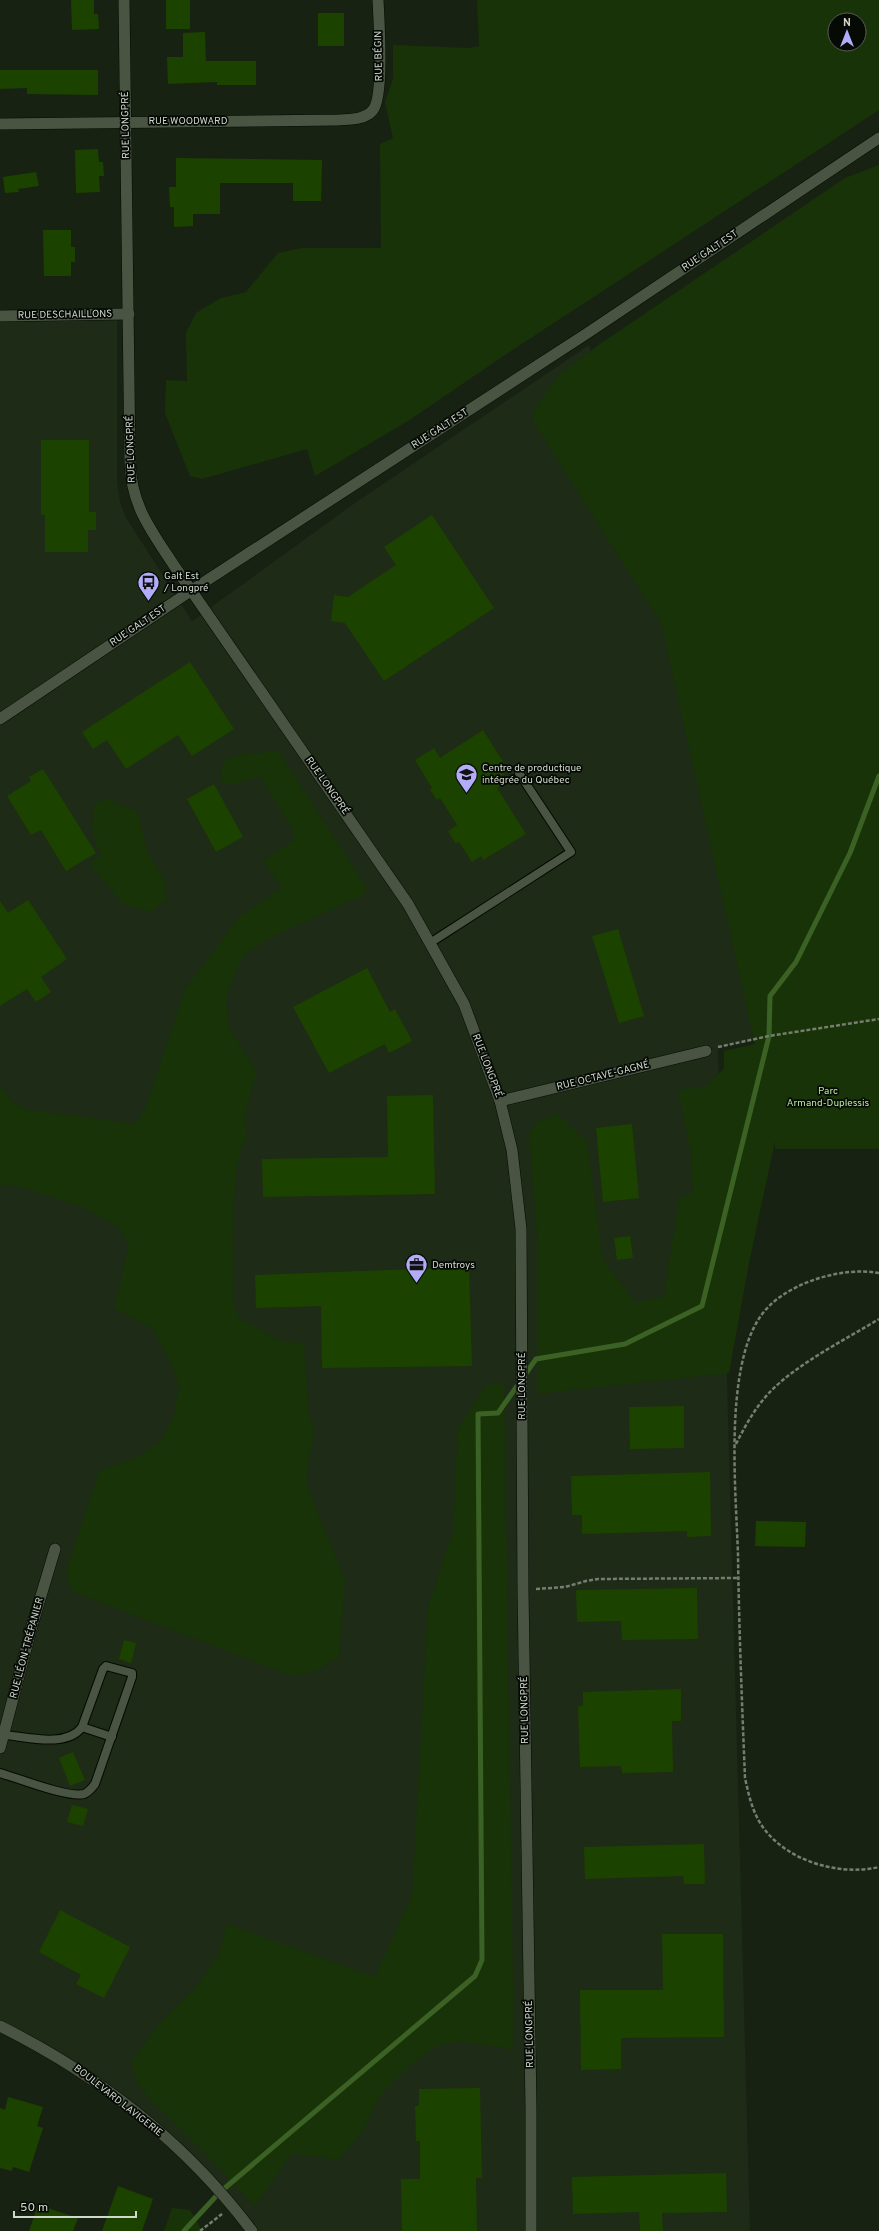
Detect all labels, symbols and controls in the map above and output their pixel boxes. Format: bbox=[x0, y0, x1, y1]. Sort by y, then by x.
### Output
north arrow bbox=[827, 12, 867, 52]
text: N bbox=[843, 16, 851, 30]
street label: RUE BÉGIN bbox=[372, 31, 386, 81]
street label: RUE LONGPRÉ bbox=[119, 91, 133, 159]
street label: RUE WOODWARD bbox=[148, 115, 228, 128]
street label: RUE GALT EST bbox=[679, 227, 741, 275]
street label: RUE DESCHAILLONS bbox=[18, 308, 112, 322]
street label: RUE GALT EST bbox=[409, 406, 471, 452]
street label: RUE LONGPRÉ bbox=[123, 415, 139, 483]
bus stop icon: Galt Est / Longpré bbox=[136, 569, 162, 602]
place label: Galt Est / Longpré bbox=[163, 570, 208, 595]
street label: RUE GALT EST bbox=[107, 602, 169, 650]
street label: RUE LONGPRÉ bbox=[302, 755, 352, 817]
school or university icon: Centre de productique intégrée du Québec bbox=[454, 761, 480, 794]
place label: Centre de productique intégrée du Québec bbox=[482, 762, 581, 787]
street label: RUE LONGPRÉ bbox=[469, 1032, 505, 1100]
street label: RUE OCTAVE-GAGNÉ bbox=[555, 1058, 651, 1094]
park label: Parc Armand-Duplessis bbox=[787, 1085, 870, 1110]
office icon: Demtroys bbox=[404, 1252, 430, 1285]
place label: Demtroys bbox=[432, 1259, 475, 1272]
street label: RUE LONGPRÉ bbox=[516, 1352, 529, 1420]
street label: RUE LÉON-TRÉPANIER bbox=[7, 1596, 47, 1700]
street label: RUE LONGPRÉ bbox=[518, 1676, 532, 1744]
street label: RUE LONGPRÉ bbox=[523, 2000, 537, 2068]
street label: BOULEVARD LAVIGERIE bbox=[71, 2062, 165, 2140]
scale bar bbox=[14, 2193, 136, 2219]
text: 50 m bbox=[20, 2200, 48, 2216]

